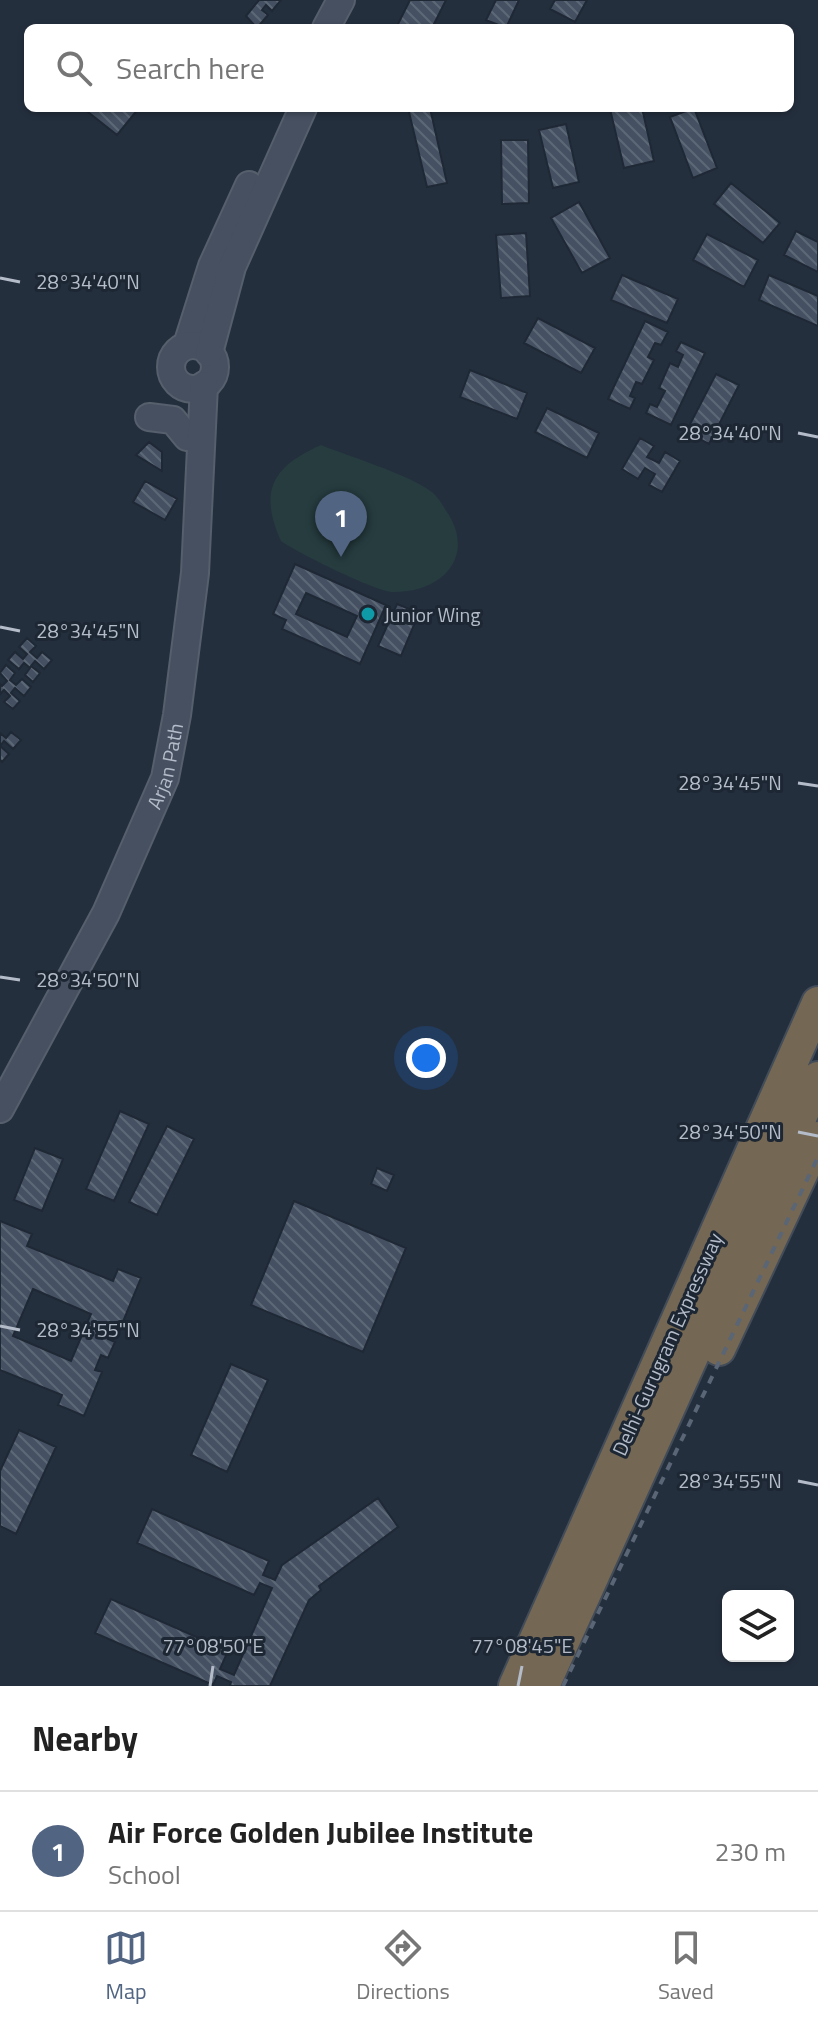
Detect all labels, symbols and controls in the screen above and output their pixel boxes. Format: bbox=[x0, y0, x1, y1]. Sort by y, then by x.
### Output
search box bbox=[24, 24, 794, 112]
text: Search here bbox=[116, 45, 265, 91]
icon: search bbox=[52, 46, 96, 90]
text: 28°34'40"N bbox=[36, 266, 140, 297]
text: 28°34'40"N bbox=[678, 417, 782, 448]
pin: 1 bbox=[315, 491, 367, 557]
place label: Junior Wing bbox=[384, 599, 481, 630]
marker: Junior Wing bbox=[359, 605, 377, 623]
text: 28°34'45"N bbox=[36, 615, 140, 646]
street label: Arjan Path bbox=[138, 720, 191, 814]
text: 28°34'45"N bbox=[678, 767, 782, 798]
text: 28°34'50"N bbox=[36, 964, 140, 995]
your location bbox=[406, 1038, 446, 1078]
text: 28°34'50"N bbox=[678, 1116, 782, 1147]
street label: Delhi-Gurugram Expressway bbox=[604, 1227, 730, 1460]
text: 28°34'55"N bbox=[36, 1314, 140, 1345]
text: 28°34'55"N bbox=[678, 1465, 782, 1496]
map controls bbox=[722, 1590, 794, 1662]
button: layers bbox=[722, 1590, 794, 1662]
text: 77°08'50"E bbox=[162, 1630, 264, 1661]
text: 77°08'45"E bbox=[471, 1630, 573, 1661]
text: Nearby bbox=[32, 1712, 138, 1764]
text: Air Force Golden Jubilee Institute bbox=[108, 1809, 533, 1855]
text: 1 bbox=[51, 1832, 65, 1871]
text: 230 m bbox=[715, 1832, 786, 1871]
text: School bbox=[108, 1855, 181, 1894]
tab: Map bbox=[104, 1926, 148, 2008]
tab: Directions bbox=[356, 1926, 450, 2008]
tab: Saved bbox=[658, 1926, 714, 2008]

